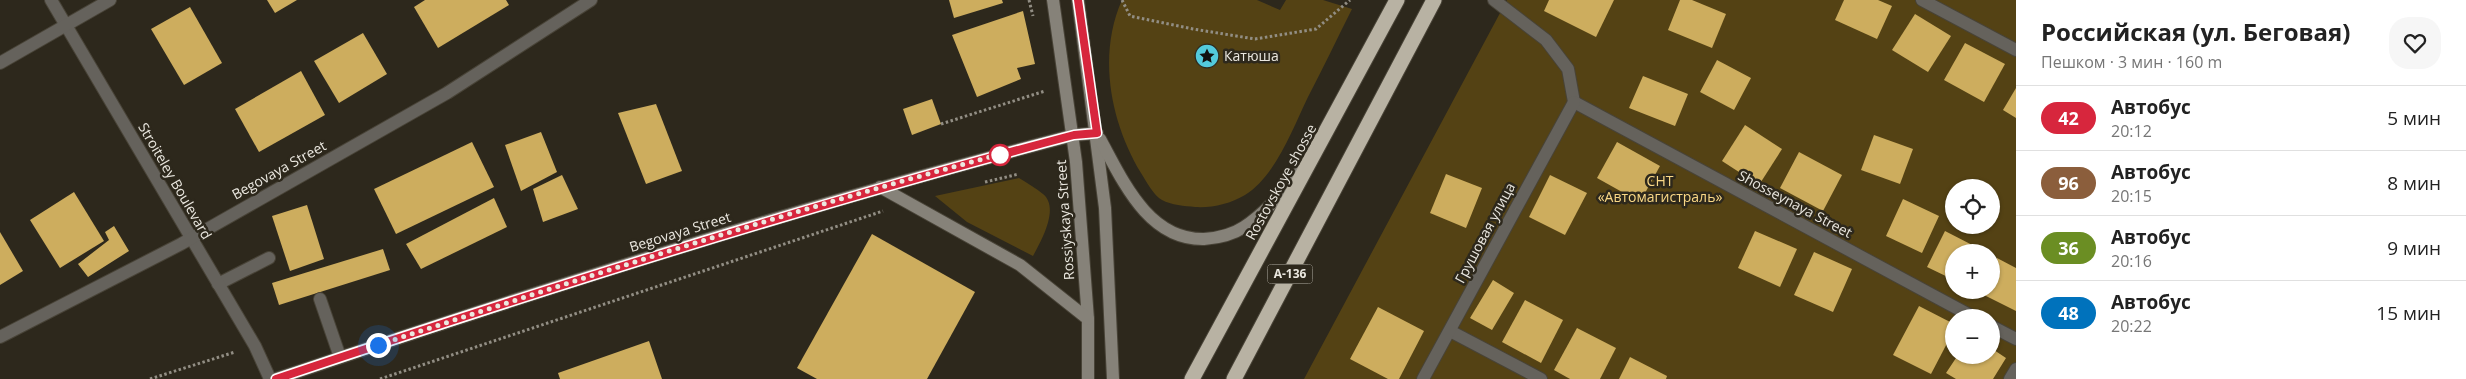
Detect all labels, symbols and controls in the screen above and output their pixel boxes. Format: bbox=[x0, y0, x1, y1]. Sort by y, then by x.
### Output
text: Российская (ул. Беговая) bbox=[2041, 15, 2350, 48]
button: heart bbox=[2389, 17, 2441, 69]
place icon: Катюша bbox=[1194, 43, 1220, 69]
place label: Катюша bbox=[1224, 46, 1279, 65]
text: Пешком · 3 мин · 160 m bbox=[2041, 51, 2222, 73]
text: Автобус bbox=[2111, 94, 2191, 120]
text: 5 мин bbox=[2387, 105, 2441, 131]
text: 42 bbox=[2058, 106, 2079, 130]
street label: Stroiteley Boulevard bbox=[134, 119, 217, 243]
street label: Rostovskoye shosse bbox=[1241, 120, 1320, 243]
text: 20:12 bbox=[2111, 120, 2152, 142]
street label: Begovaya Street bbox=[228, 136, 329, 203]
unlabelled marker bbox=[989, 144, 1011, 166]
street label: Rossiyskaya Street bbox=[1051, 159, 1078, 281]
text: Автобус bbox=[2111, 159, 2191, 185]
street label: Shosseynaya Street bbox=[1735, 165, 1856, 242]
text: 8 мин bbox=[2387, 170, 2441, 196]
park label: СНТ «Автомагистраль» bbox=[1598, 171, 1722, 206]
text: 96 bbox=[2058, 171, 2079, 195]
street label: Грушовая улица bbox=[1450, 179, 1519, 286]
map controls bbox=[1945, 179, 2000, 364]
button: locate bbox=[1945, 179, 2000, 234]
text: 20:15 bbox=[2111, 185, 2152, 207]
street label: Begovaya Street bbox=[627, 207, 733, 256]
text: Автобус bbox=[2111, 224, 2191, 250]
text: 9 мин bbox=[2387, 235, 2441, 261]
text: 36 bbox=[2058, 236, 2079, 260]
button: + bbox=[1945, 244, 2000, 299]
text: 20:16 bbox=[2111, 250, 2152, 272]
road number: А-136 bbox=[1268, 264, 1312, 284]
text: Автобус bbox=[2111, 289, 2191, 315]
text: 15 мин bbox=[2376, 300, 2441, 326]
text: 48 bbox=[2058, 301, 2079, 325]
button: − bbox=[1945, 309, 2000, 364]
text: 20:22 bbox=[2111, 315, 2152, 337]
your location bbox=[366, 333, 391, 358]

